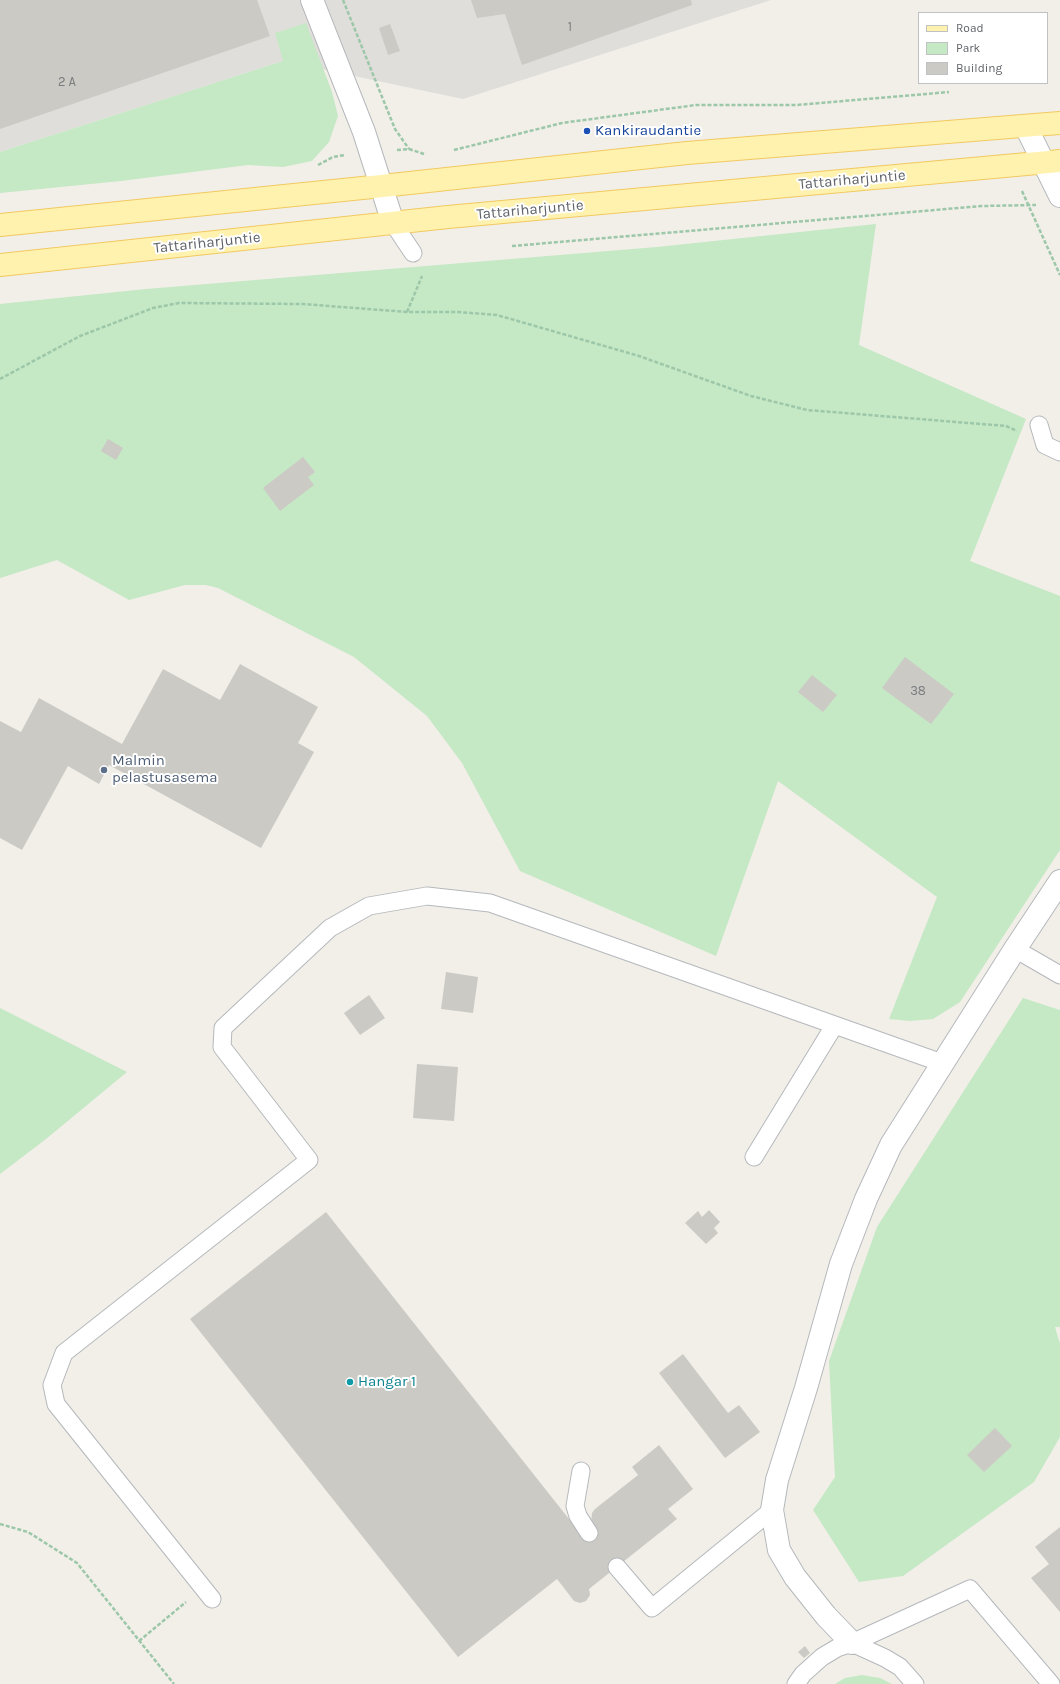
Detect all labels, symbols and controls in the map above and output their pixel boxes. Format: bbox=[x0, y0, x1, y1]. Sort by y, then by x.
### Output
legend bbox=[918, 12, 1048, 84]
house number: 1 bbox=[568, 19, 572, 35]
text: Road bbox=[956, 21, 984, 35]
text: Park bbox=[956, 41, 980, 55]
text: Building bbox=[956, 61, 1002, 75]
house number: 2 A bbox=[58, 74, 76, 90]
place label: Kankiraudantie bbox=[595, 122, 701, 140]
marker: Kankiraudantie bbox=[582, 126, 592, 136]
street label: Tattariharjuntie bbox=[798, 166, 906, 194]
street label: Tattariharjuntie bbox=[476, 196, 584, 224]
street label: Tattariharjuntie bbox=[153, 228, 261, 258]
house number: 38 bbox=[910, 683, 926, 699]
place label: Malmin pelastusasema bbox=[112, 752, 218, 787]
marker: Malmin pelastusasema bbox=[99, 765, 109, 775]
place label: Hangar 1 bbox=[358, 1373, 416, 1391]
marker: Hangar 1 bbox=[345, 1377, 355, 1387]

